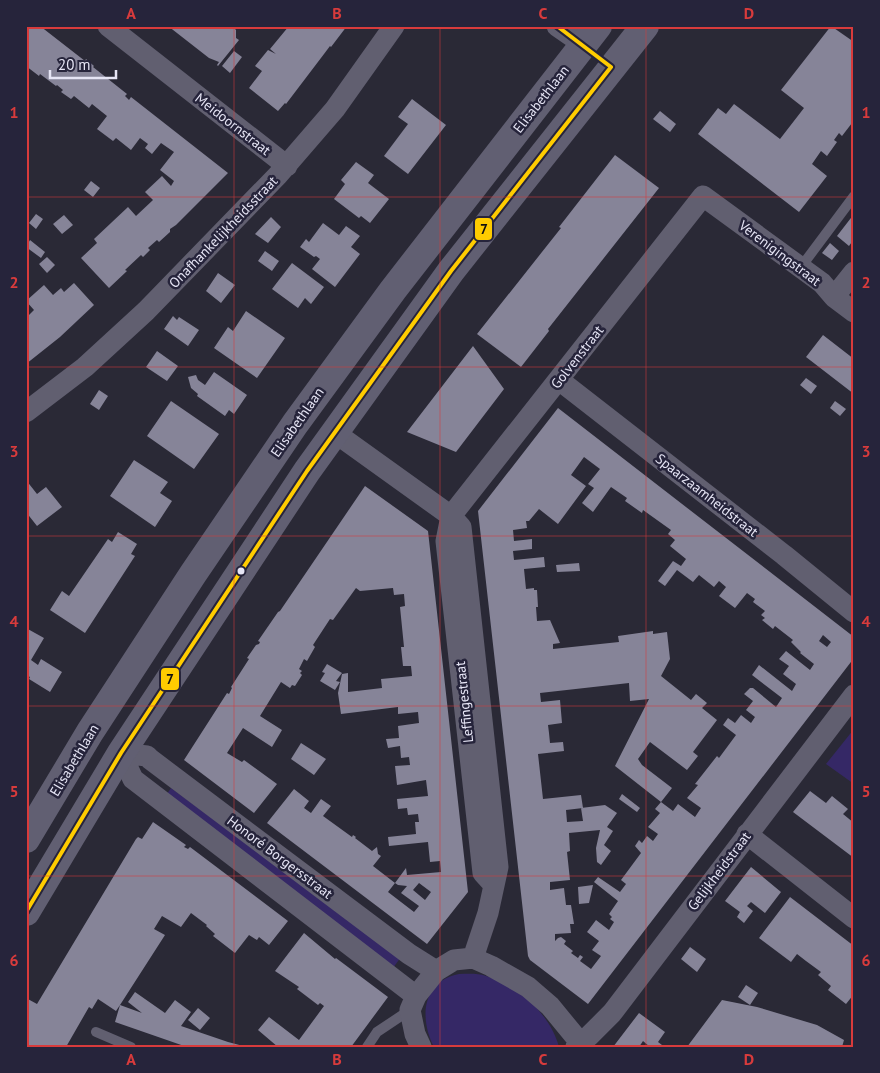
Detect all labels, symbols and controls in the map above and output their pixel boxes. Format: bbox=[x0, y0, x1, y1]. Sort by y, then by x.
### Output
text: A bbox=[126, 3, 136, 23]
text: B bbox=[332, 3, 342, 23]
text: C bbox=[539, 3, 548, 23]
text: D bbox=[744, 3, 754, 23]
scale bar bbox=[50, 48, 116, 80]
text: 20 m bbox=[58, 55, 91, 74]
street label: Elisabethlaan bbox=[509, 62, 573, 136]
street label: Meidoornstraat bbox=[192, 89, 275, 159]
text: 1 bbox=[9, 102, 19, 122]
text: 1 bbox=[861, 102, 871, 122]
street label: Onafhankelijkheidsstraat bbox=[165, 172, 281, 292]
street label: Verenigingstraat bbox=[735, 216, 825, 290]
line badge: 7 bbox=[474, 217, 493, 241]
text: 7 bbox=[480, 220, 488, 238]
text: 2 bbox=[9, 272, 19, 292]
text: 2 bbox=[861, 272, 871, 292]
street label: Golvenstraat bbox=[547, 321, 608, 392]
street label: Elisabethlaan bbox=[266, 384, 328, 460]
text: 3 bbox=[9, 441, 19, 461]
text: 3 bbox=[861, 441, 871, 461]
street label: Spaarzaamheidstraat bbox=[652, 449, 762, 541]
unlabelled marker bbox=[236, 566, 246, 576]
text: 4 bbox=[9, 611, 19, 631]
text: 4 bbox=[861, 611, 871, 631]
street label: Leffingestraat bbox=[451, 660, 477, 744]
line badge: 7 bbox=[160, 667, 180, 691]
text: 7 bbox=[166, 670, 174, 688]
street label: Elisabethlaan bbox=[45, 721, 103, 799]
text: 5 bbox=[9, 781, 19, 801]
text: 5 bbox=[861, 781, 871, 801]
street label: Honoré Borgersstraat bbox=[224, 811, 337, 903]
street label: Gelijkheidstraat bbox=[684, 828, 755, 914]
text: 6 bbox=[9, 950, 19, 970]
text: 6 bbox=[861, 950, 871, 970]
text: A bbox=[126, 1049, 136, 1069]
text: B bbox=[332, 1049, 342, 1069]
text: C bbox=[539, 1049, 548, 1069]
text: D bbox=[744, 1049, 754, 1069]

